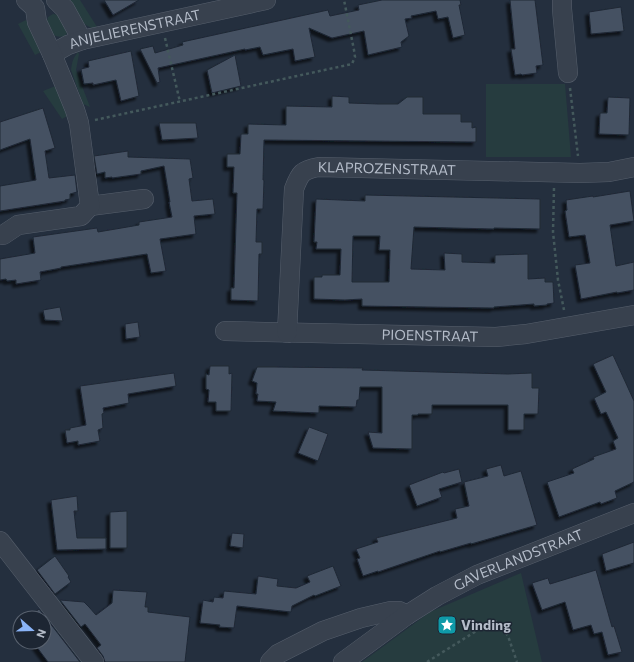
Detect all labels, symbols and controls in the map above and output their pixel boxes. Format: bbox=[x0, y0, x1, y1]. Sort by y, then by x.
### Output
street label: ANJELIERENSTRAAT bbox=[66, 5, 202, 52]
street label: KLAPROZENSTRAAT bbox=[318, 158, 456, 178]
street label: PIOENSTRAAT bbox=[381, 325, 478, 345]
street label: GAVERLANDSTRAAT bbox=[450, 525, 585, 594]
north arrow bbox=[12, 610, 52, 650]
place icon: Vinding bbox=[436, 614, 458, 636]
place label: Vinding bbox=[461, 616, 511, 633]
text: N bbox=[34, 627, 49, 640]

